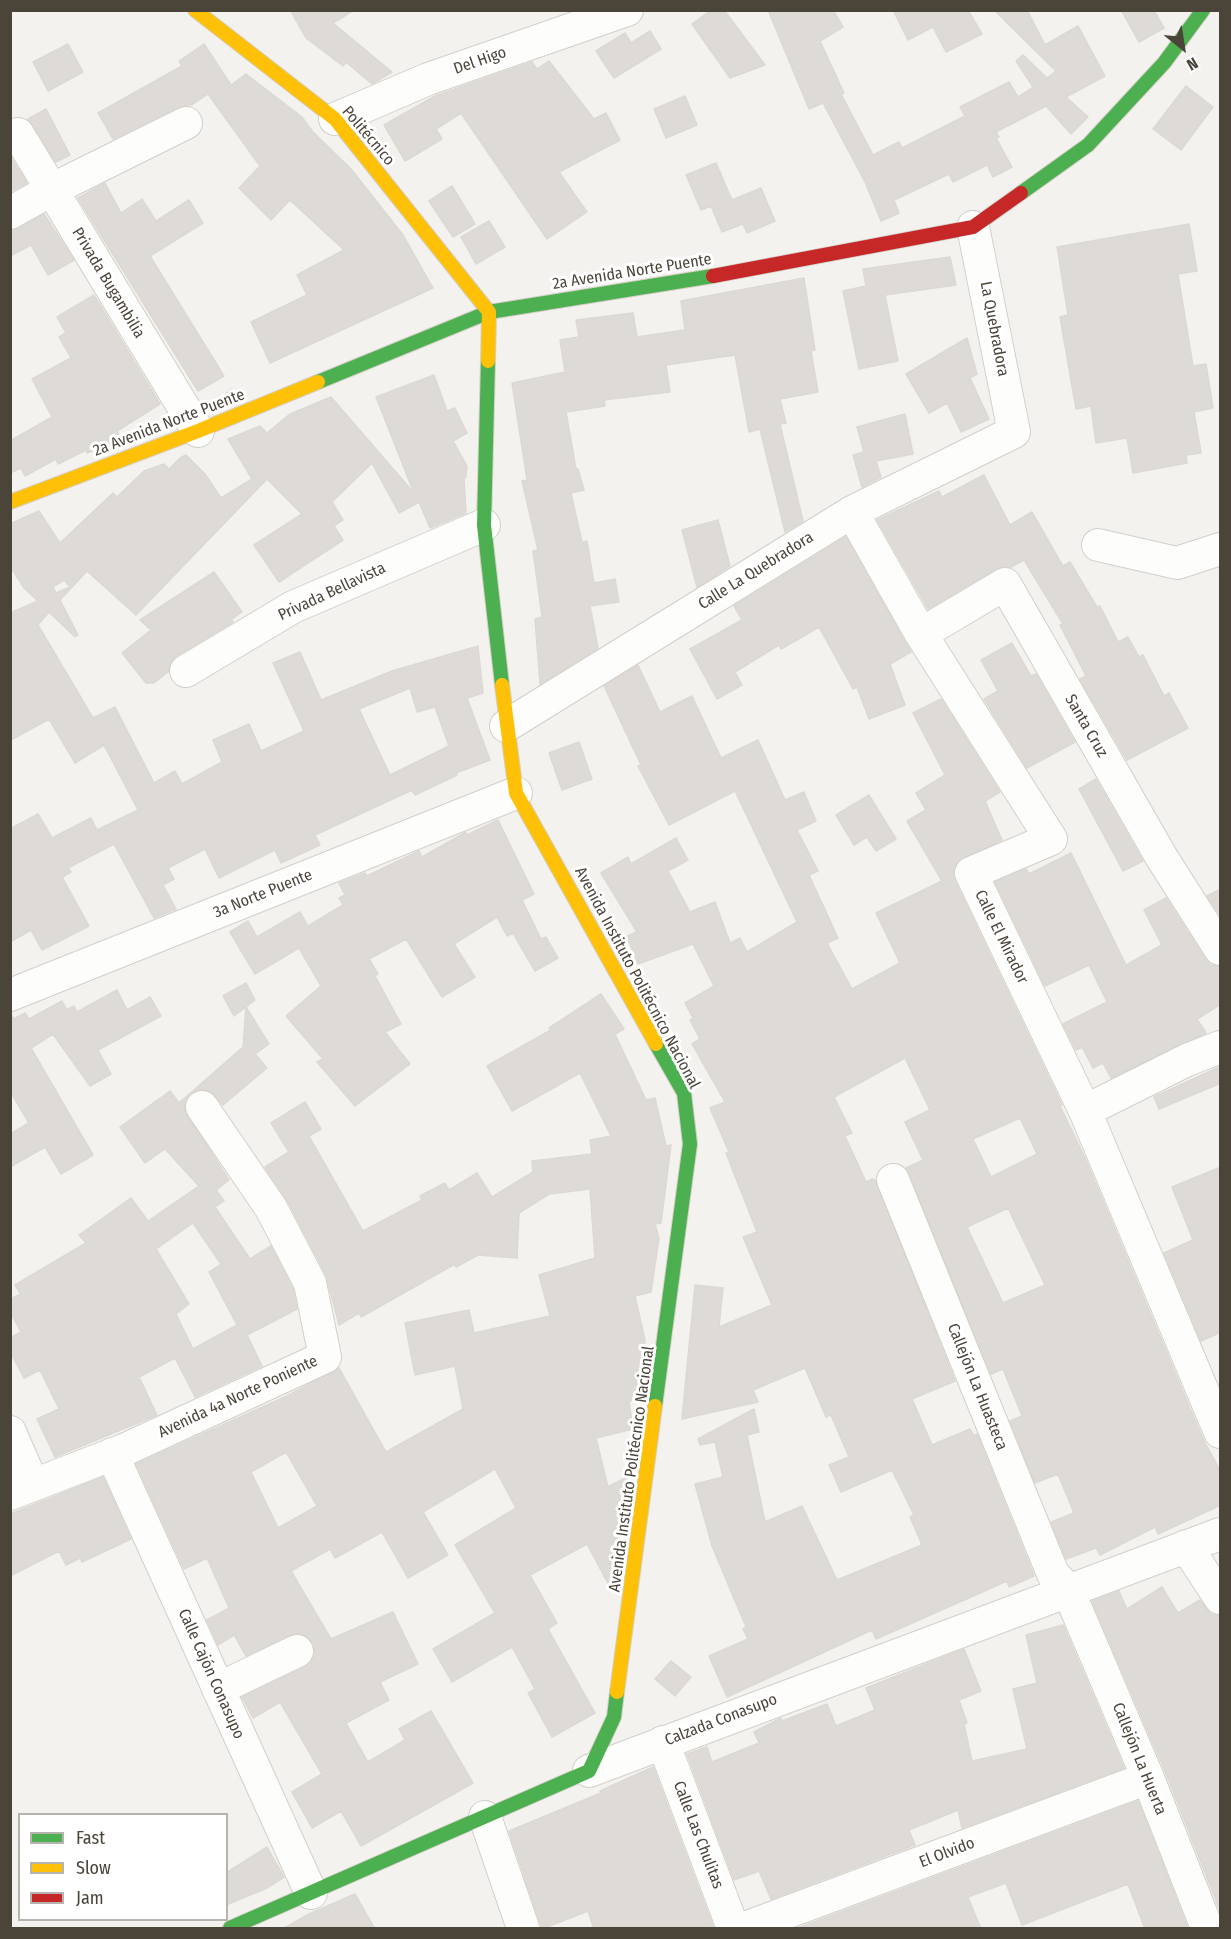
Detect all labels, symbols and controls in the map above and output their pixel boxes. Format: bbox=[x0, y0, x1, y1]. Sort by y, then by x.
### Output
north arrow bbox=[1153, 18, 1213, 78]
street label: Del Higo bbox=[451, 43, 509, 79]
text: N bbox=[1183, 53, 1201, 75]
street label: Politécnico bbox=[338, 102, 398, 170]
street label: Privada Bugambilia bbox=[67, 224, 149, 342]
street label: 2a Avenida Norte Puente bbox=[551, 250, 713, 294]
street label: La Quebradora bbox=[975, 280, 1013, 378]
street label: 2a Avenida Norte Puente bbox=[91, 385, 247, 461]
street label: Calle La Quebradora bbox=[695, 528, 817, 614]
street label: Privada Bellavista bbox=[275, 559, 389, 625]
street label: Santa Cruz bbox=[1060, 691, 1112, 761]
street label: Avenida Instituto Politécnico Nacional bbox=[570, 864, 704, 1092]
street label: 3a Norte Puente bbox=[211, 865, 315, 923]
street label: Calle El Mirador bbox=[970, 887, 1032, 987]
street label: Callejón La Huasteca bbox=[943, 1321, 1011, 1453]
street label: Avenida Instituto Politécnico Nacional bbox=[605, 1345, 659, 1593]
street label: Avenida 4a Norte Poniente bbox=[155, 1352, 321, 1442]
street label: Calle Cajón Conasupo bbox=[174, 1606, 248, 1742]
street label: Calzada Conasupo bbox=[662, 1690, 780, 1750]
street label: Callejón La Huerta bbox=[1108, 1700, 1170, 1818]
street label: Calle Las Chulitas bbox=[669, 1778, 727, 1892]
legend bbox=[18, 1813, 228, 1921]
text: Fast bbox=[76, 1827, 105, 1849]
street label: El Olvido bbox=[917, 1834, 977, 1872]
text: Slow bbox=[76, 1857, 111, 1879]
text: Jam bbox=[76, 1887, 104, 1909]

